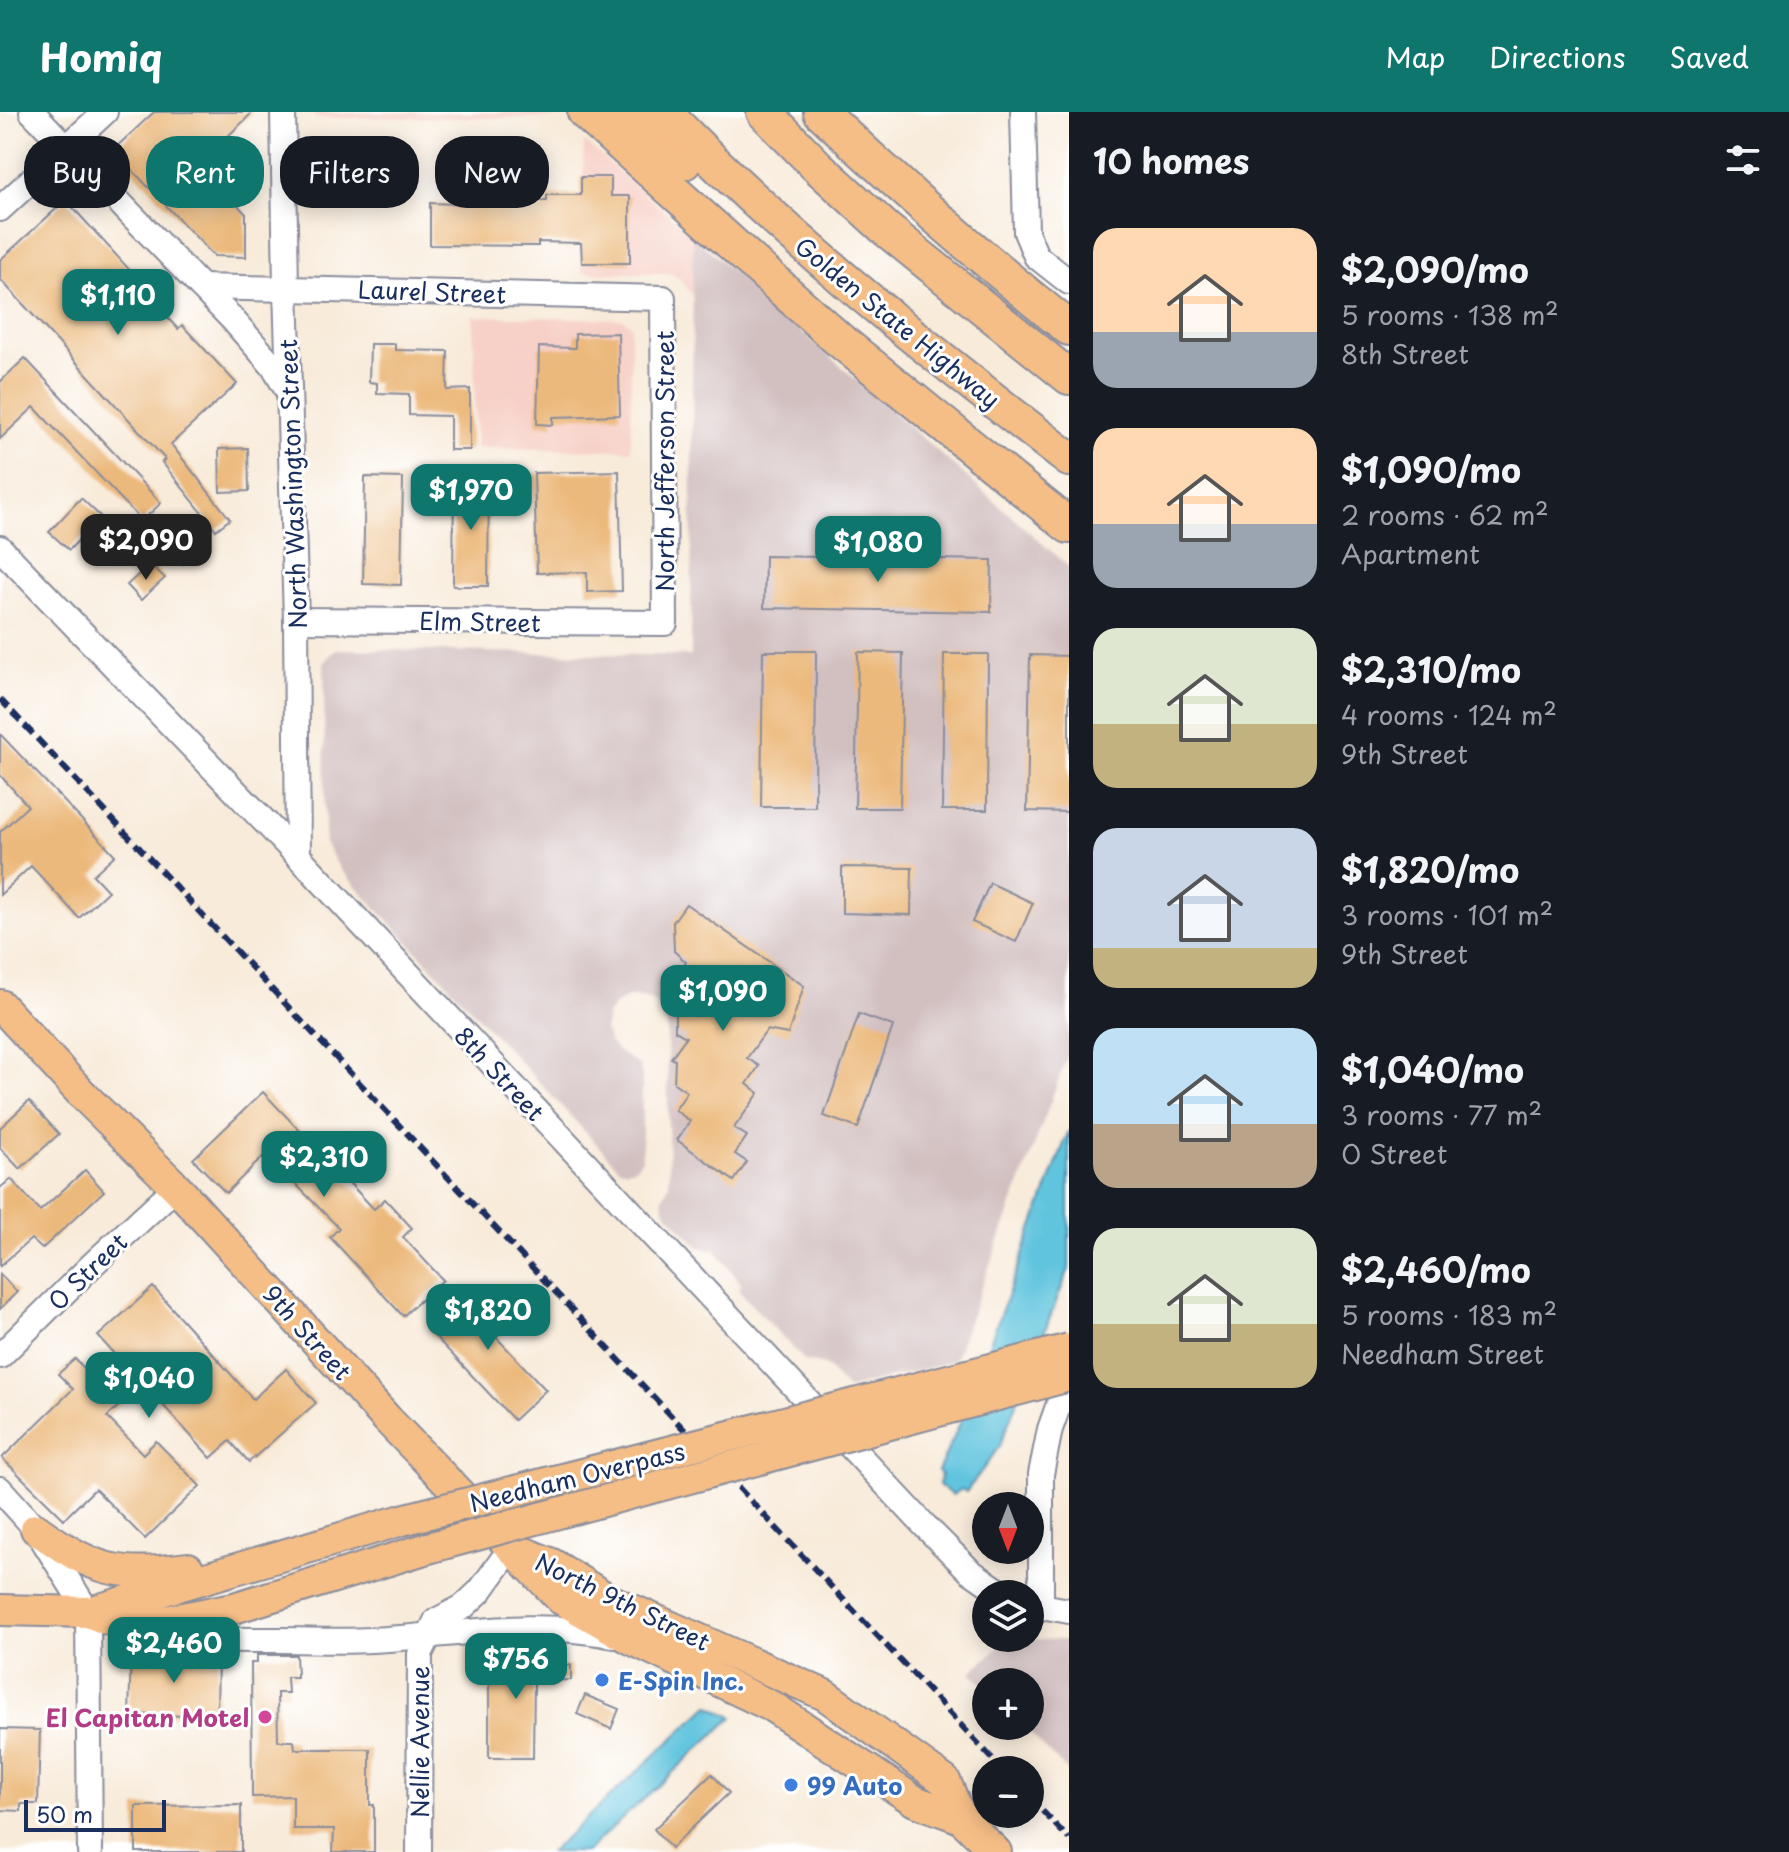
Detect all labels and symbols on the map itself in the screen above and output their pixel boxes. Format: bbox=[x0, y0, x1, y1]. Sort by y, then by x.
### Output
street label: Golden State Highway bbox=[788, 228, 1008, 416]
pin: $1,110 bbox=[53, 269, 183, 337]
street label: Laurel Street bbox=[357, 270, 507, 312]
street label: North Jefferson Street bbox=[646, 330, 682, 592]
street label: North Washington Street bbox=[269, 338, 315, 630]
pin: $1,970 bbox=[406, 464, 536, 532]
pin: $2,090 bbox=[81, 514, 211, 582]
pin: $1,080 bbox=[813, 516, 943, 584]
street label: Elm Street bbox=[419, 602, 541, 640]
pin: $1,090 bbox=[658, 965, 788, 1033]
street label: 8th Street bbox=[447, 1018, 554, 1129]
pin: $2,310 bbox=[259, 1131, 389, 1199]
street label: O Street bbox=[39, 1224, 135, 1318]
street label: 9th Street bbox=[255, 1276, 361, 1388]
pin: $1,820 bbox=[423, 1284, 553, 1352]
pin: $1,040 bbox=[84, 1352, 214, 1420]
street label: Needham Overpass bbox=[466, 1432, 688, 1520]
north arrow bbox=[972, 1492, 1044, 1564]
street label: North 9th Street bbox=[530, 1543, 717, 1659]
pin: $2,460 bbox=[109, 1617, 239, 1685]
pin: $756 bbox=[469, 1633, 563, 1701]
place label: E-Spin Inc. bbox=[618, 1662, 744, 1698]
street label: Nellie Avenue bbox=[401, 1666, 437, 1818]
marker: E-Spin Inc. bbox=[593, 1671, 611, 1689]
place label: El Capitan Motel bbox=[46, 1699, 249, 1735]
marker: El Capitan Motel bbox=[256, 1708, 274, 1726]
place label: 99 Auto bbox=[807, 1767, 902, 1803]
marker: 99 Auto bbox=[782, 1776, 800, 1794]
scale bar bbox=[24, 1796, 166, 1832]

